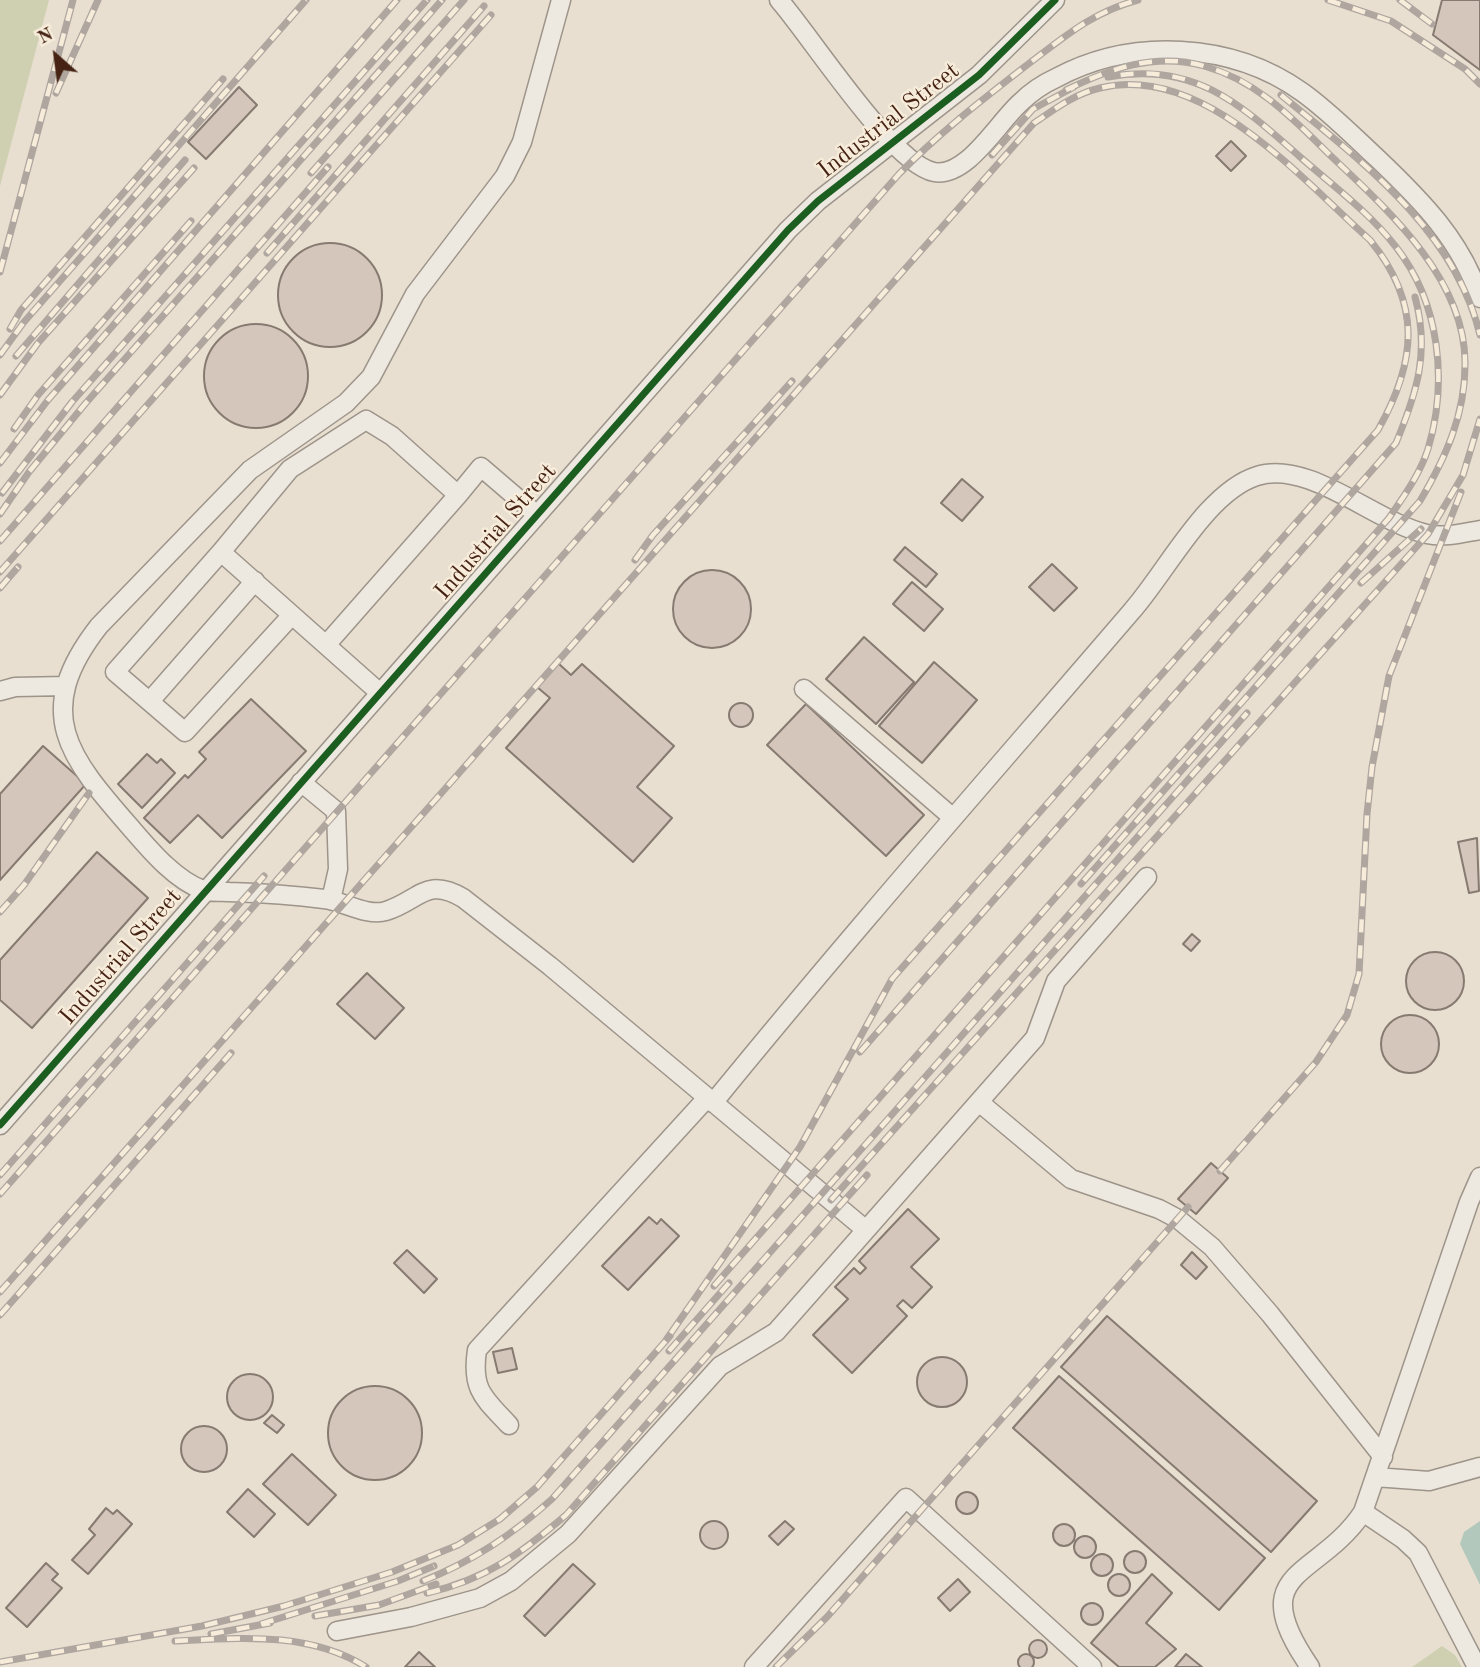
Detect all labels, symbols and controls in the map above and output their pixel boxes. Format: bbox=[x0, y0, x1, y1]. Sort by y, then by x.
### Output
north arrow bbox=[21, 21, 91, 91]
text: N bbox=[35, 25, 57, 49]
street label: Industrial Street bbox=[813, 57, 965, 185]
street label: Industrial Street bbox=[429, 458, 563, 606]
street label: Industrial Street bbox=[54, 883, 188, 1031]

